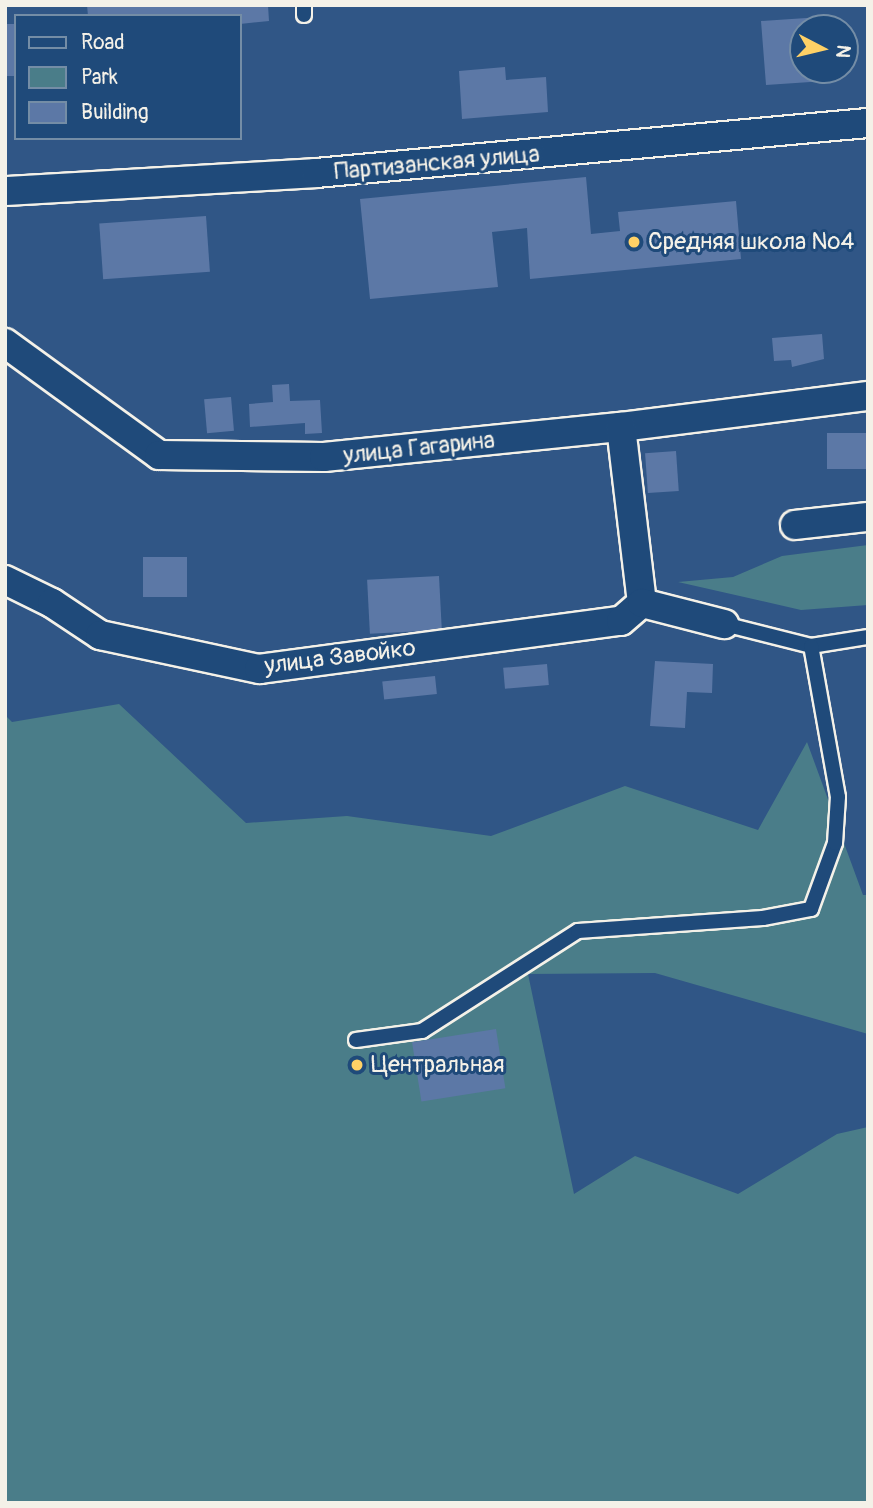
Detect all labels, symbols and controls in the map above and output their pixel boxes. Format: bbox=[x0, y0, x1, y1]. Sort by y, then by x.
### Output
legend bbox=[14, 14, 242, 140]
north arrow bbox=[789, 14, 859, 84]
text: Road bbox=[81, 29, 125, 56]
text: N bbox=[830, 43, 856, 59]
text: Park bbox=[81, 64, 118, 91]
text: Building bbox=[81, 99, 148, 126]
street label: Партизанская улица bbox=[333, 140, 541, 186]
place label: Средняя школа №4 bbox=[648, 228, 854, 256]
marker: Средняя школа №4 bbox=[626, 234, 642, 250]
street label: улица Гагарина bbox=[342, 426, 496, 470]
street label: улица Завойко bbox=[263, 633, 417, 681]
place label: Центральная bbox=[371, 1051, 504, 1079]
marker: Центральная bbox=[349, 1057, 365, 1073]

